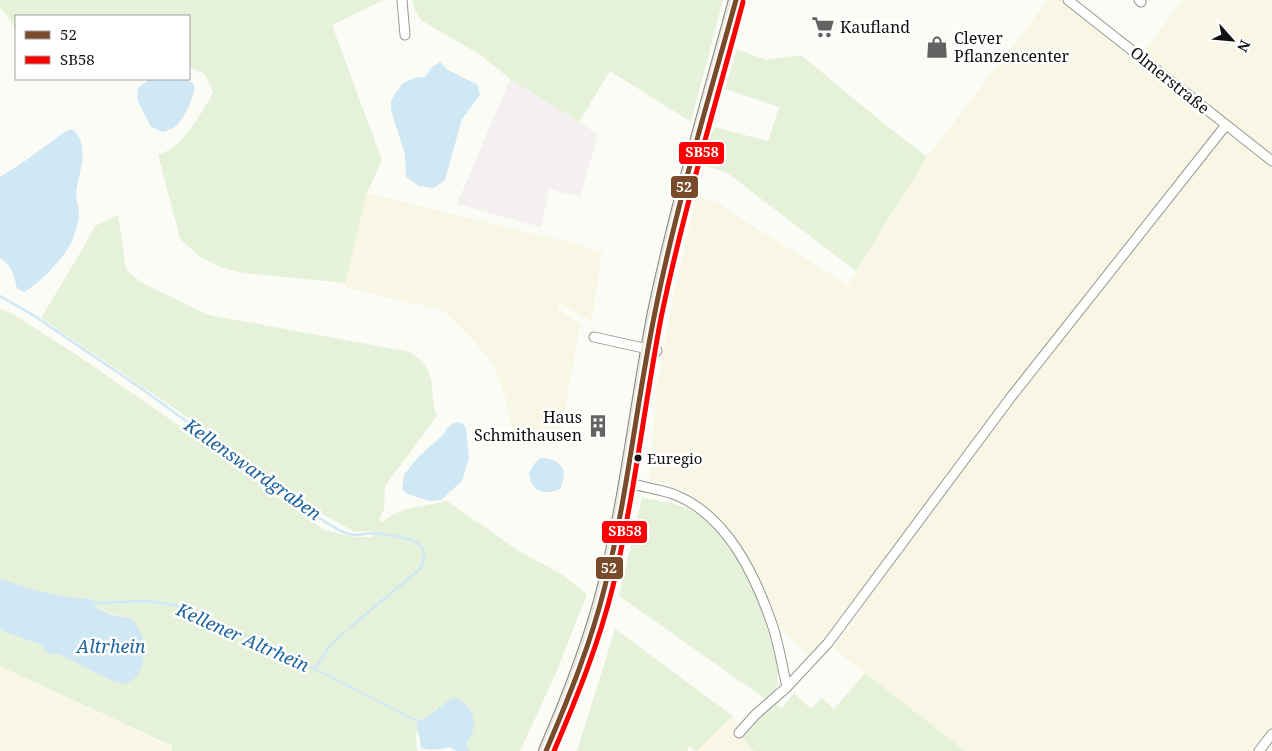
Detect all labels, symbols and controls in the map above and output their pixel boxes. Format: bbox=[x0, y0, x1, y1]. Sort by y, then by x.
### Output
supermarket icon: Kaufland bbox=[810, 14, 836, 40]
legend bbox=[15, 15, 190, 80]
north arrow bbox=[1207, 15, 1257, 65]
place label: Kaufland bbox=[840, 16, 910, 38]
text: 52 bbox=[60, 24, 77, 44]
place label: Clever Pflanzencenter bbox=[954, 27, 1070, 67]
shop icon: Clever Pflanzencenter bbox=[924, 34, 950, 60]
text: N bbox=[1233, 37, 1255, 55]
street label: Olmerstraße bbox=[1126, 41, 1214, 119]
text: SB58 bbox=[60, 49, 95, 69]
line badge: SB58 bbox=[678, 141, 725, 165]
text: SB58 bbox=[685, 142, 719, 161]
line badge: 52 bbox=[670, 175, 699, 199]
text: 52 bbox=[676, 177, 692, 196]
place label: Haus Schmithausen bbox=[474, 406, 582, 446]
water label: Kellenswardgraben bbox=[179, 412, 326, 525]
building icon: Haus Schmithausen bbox=[585, 413, 611, 439]
place label: Euregio bbox=[647, 448, 703, 468]
marker: Euregio bbox=[633, 453, 643, 463]
line badge: SB58 bbox=[601, 520, 648, 544]
text: SB58 bbox=[608, 521, 642, 540]
line badge: 52 bbox=[595, 556, 624, 580]
text: 52 bbox=[601, 558, 617, 577]
water label: Kellener Altrhein bbox=[172, 597, 313, 677]
water label: Altrhein bbox=[74, 634, 146, 658]

